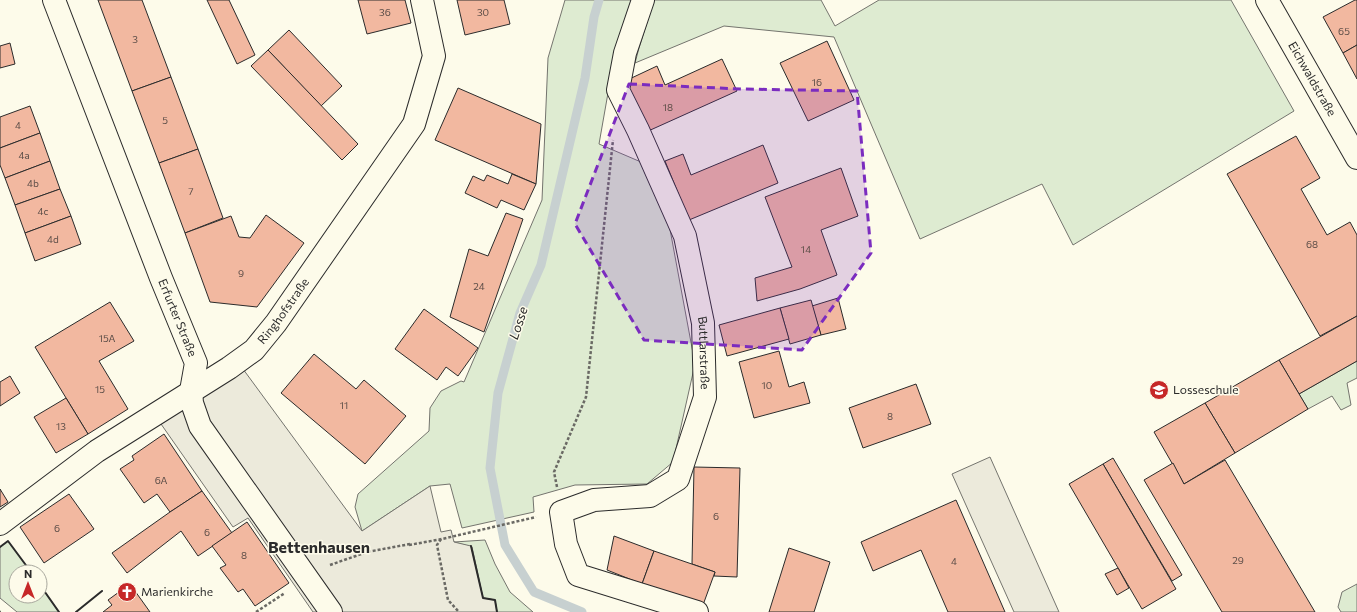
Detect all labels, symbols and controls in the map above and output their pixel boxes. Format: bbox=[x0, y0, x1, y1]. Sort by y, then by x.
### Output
house number: 36 bbox=[379, 6, 391, 18]
house number: 30 bbox=[477, 6, 489, 18]
house number: 65 bbox=[1338, 25, 1350, 37]
house number: 3 bbox=[132, 33, 138, 45]
street label: Eichwaldstraße bbox=[1286, 39, 1340, 118]
house number: 16 bbox=[812, 76, 822, 88]
house number: 18 bbox=[663, 101, 673, 113]
house number: 5 bbox=[162, 114, 168, 126]
house number: 4 bbox=[15, 119, 21, 131]
house number: 4a bbox=[18, 149, 30, 161]
house number: 4b bbox=[27, 177, 39, 189]
house number: 7 bbox=[188, 185, 194, 197]
house number: 4c bbox=[38, 205, 49, 217]
house number: 4d bbox=[47, 233, 59, 245]
house number: 68 bbox=[1306, 238, 1318, 250]
house number: 14 bbox=[801, 243, 811, 255]
house number: 9 bbox=[238, 267, 244, 279]
street label: Ringhofstraße bbox=[254, 275, 311, 346]
street label: Erfurter Straße bbox=[156, 276, 201, 358]
house number: 24 bbox=[473, 280, 485, 292]
water label: Losse bbox=[505, 304, 531, 342]
street label: Buttlarstraße bbox=[696, 315, 713, 390]
house number: 15A bbox=[99, 332, 115, 344]
house number: 10 bbox=[762, 379, 772, 391]
school or university icon: Losseschule bbox=[1148, 379, 1170, 401]
place label: Losseschule bbox=[1173, 382, 1239, 396]
house number: 15 bbox=[95, 383, 105, 395]
house number: 11 bbox=[340, 399, 348, 411]
house number: 8 bbox=[887, 410, 893, 422]
house number: 13 bbox=[56, 420, 66, 432]
house number: 6A bbox=[155, 474, 167, 486]
house number: 6 bbox=[713, 510, 719, 522]
house number: 6 bbox=[54, 522, 60, 534]
house number: 6 bbox=[204, 526, 210, 538]
district label: Bettenhausen bbox=[268, 537, 370, 556]
house number: 8 bbox=[241, 549, 247, 561]
house number: 29 bbox=[1232, 554, 1244, 566]
house number: 4 bbox=[951, 555, 957, 567]
north arrow bbox=[8, 564, 48, 604]
text: N bbox=[24, 567, 32, 580]
church icon: Marienkirche bbox=[116, 581, 138, 603]
place label: Marienkirche bbox=[141, 584, 213, 598]

